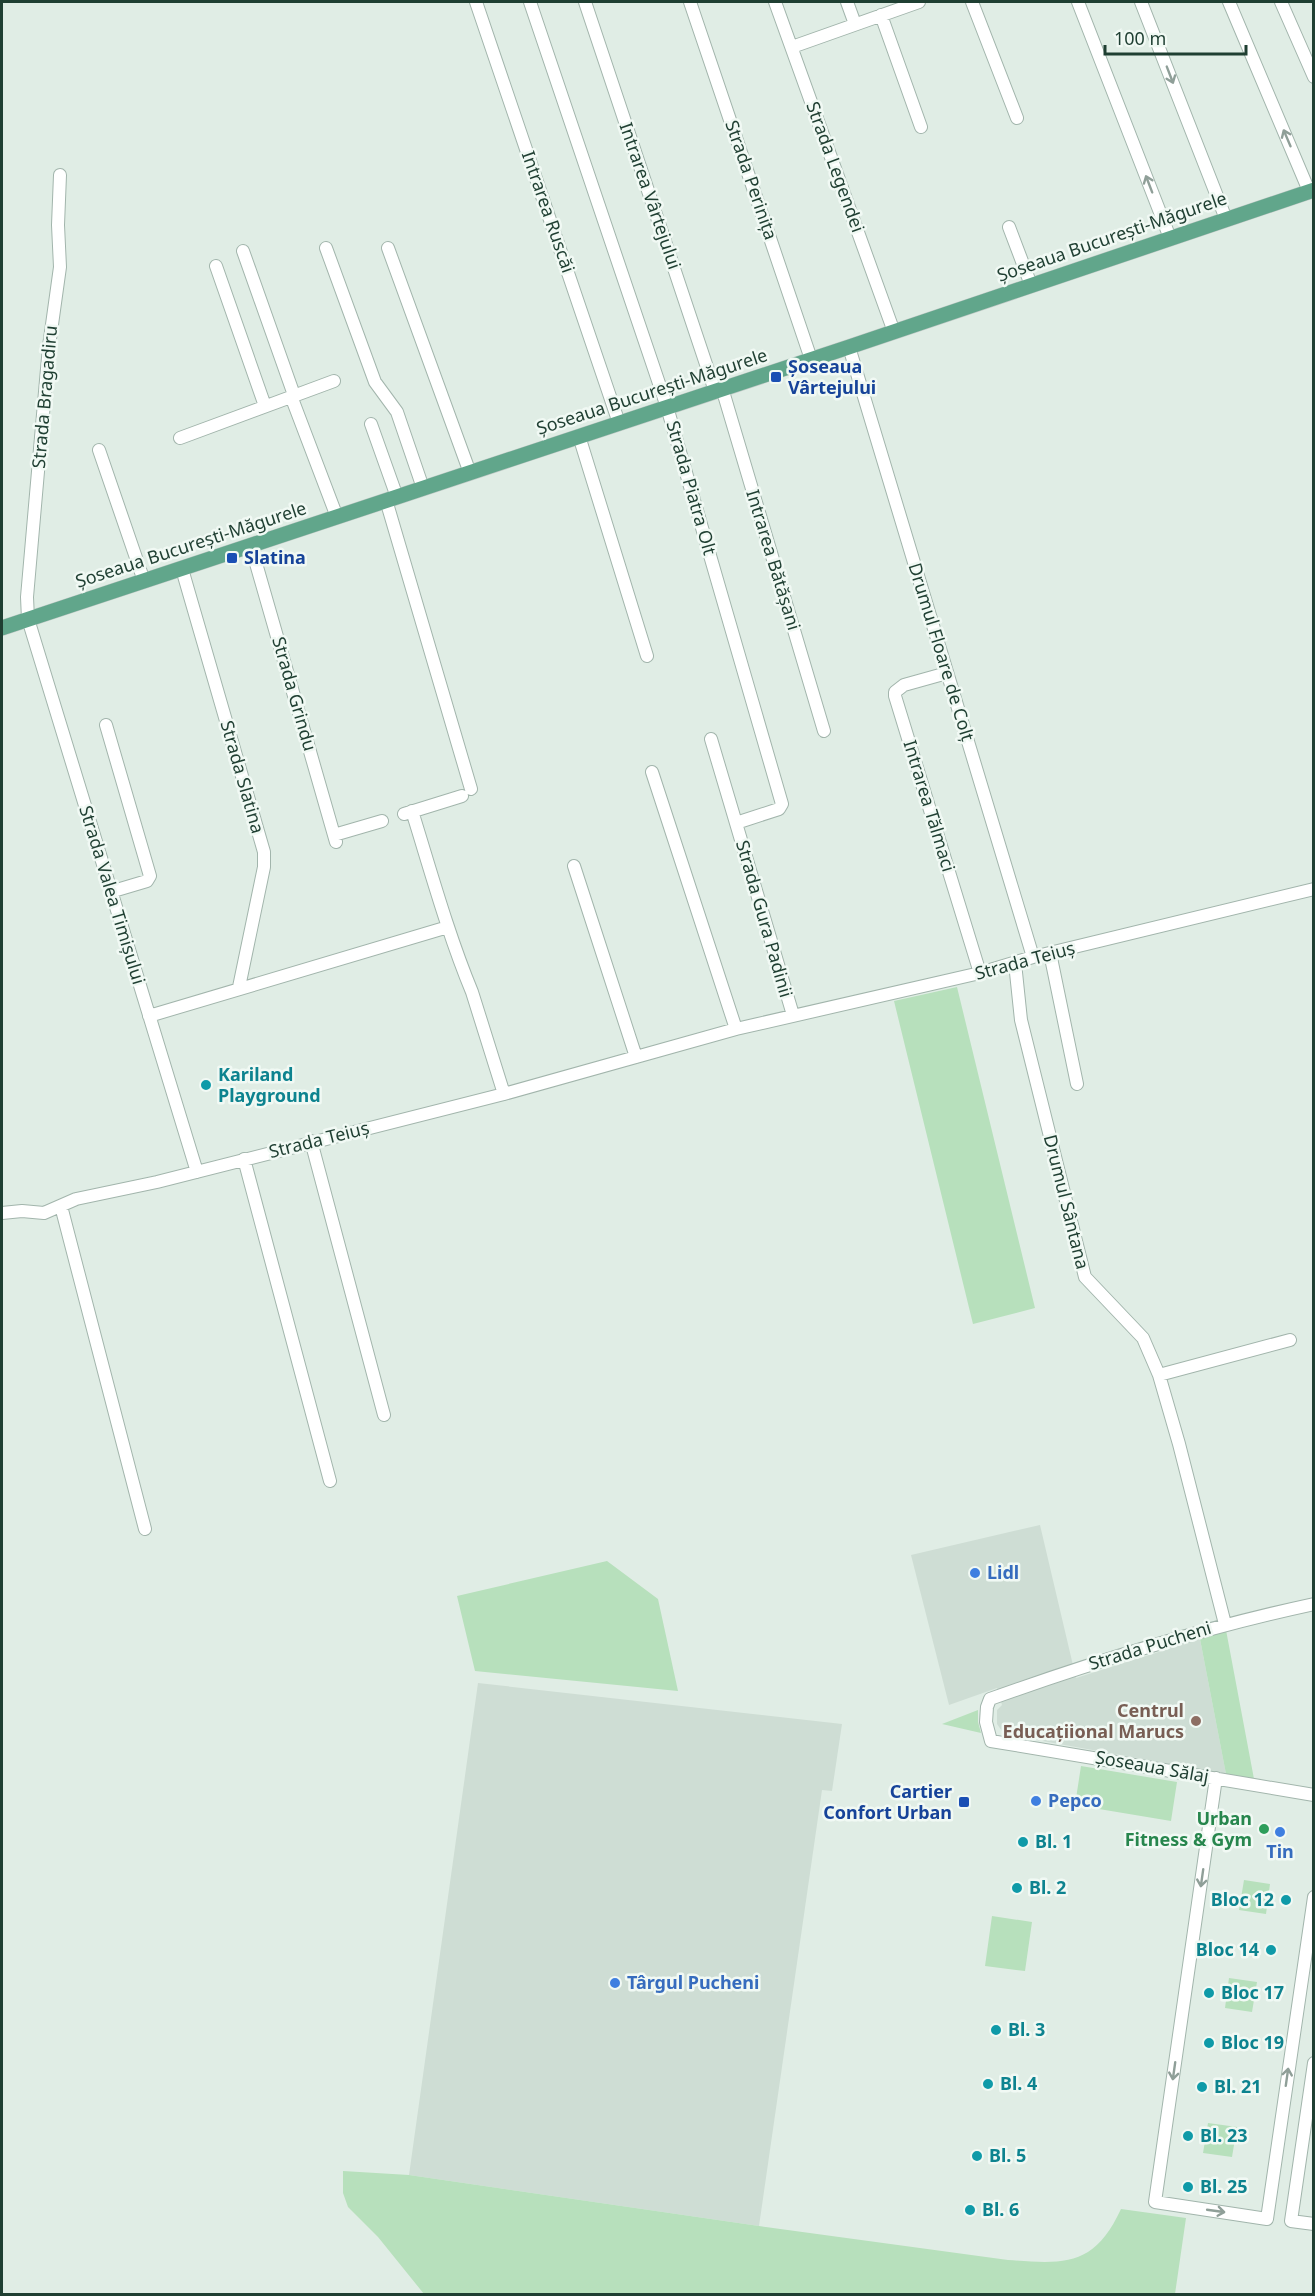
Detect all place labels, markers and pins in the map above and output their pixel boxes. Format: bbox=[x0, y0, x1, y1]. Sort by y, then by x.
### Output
place label: Șoseaua Vârtejului bbox=[788, 354, 876, 399]
marker: Șoseaua Vârtejului bbox=[769, 370, 783, 384]
place label: Slatina bbox=[244, 545, 306, 569]
marker: Slatina bbox=[225, 551, 239, 565]
place label: Kariland Playground bbox=[218, 1062, 321, 1107]
marker: Kariland Playground bbox=[199, 1078, 213, 1092]
place label: Lidl bbox=[987, 1560, 1019, 1584]
marker: Lidl bbox=[968, 1566, 982, 1580]
place label: Centrul Educațiional Marucs bbox=[1003, 1698, 1184, 1743]
marker: Centrul Educațiional Marucs bbox=[1189, 1714, 1203, 1728]
place label: Cartier Confort Urban bbox=[823, 1779, 952, 1824]
place label: Pepco bbox=[1048, 1788, 1102, 1812]
marker: Pepco bbox=[1029, 1794, 1043, 1808]
marker: Cartier Confort Urban bbox=[957, 1795, 971, 1809]
place label: Urban Fitness & Gym bbox=[1125, 1806, 1252, 1851]
marker: Urban Fitness & Gym bbox=[1257, 1822, 1271, 1836]
marker: Tin bbox=[1273, 1825, 1287, 1839]
place label: Bl. 1 bbox=[1035, 1829, 1072, 1853]
marker: Bl. 1 bbox=[1016, 1835, 1030, 1849]
place label: Tin bbox=[1266, 1839, 1294, 1863]
place label: Bl. 2 bbox=[1029, 1875, 1066, 1899]
marker: Bl. 2 bbox=[1010, 1881, 1024, 1895]
place label: Bloc 12 bbox=[1211, 1887, 1274, 1911]
marker: Bloc 12 bbox=[1279, 1893, 1293, 1907]
place label: Bloc 14 bbox=[1196, 1937, 1259, 1961]
marker: Bloc 14 bbox=[1264, 1943, 1278, 1957]
place label: Târgul Pucheni bbox=[627, 1970, 759, 1994]
marker: Târgul Pucheni bbox=[608, 1976, 622, 1990]
place label: Bloc 17 bbox=[1221, 1980, 1284, 2004]
marker: Bloc 17 bbox=[1202, 1986, 1216, 2000]
place label: Bl. 3 bbox=[1008, 2017, 1045, 2041]
marker: Bl. 3 bbox=[989, 2023, 1003, 2037]
place label: Bloc 19 bbox=[1221, 2030, 1284, 2054]
marker: Bloc 19 bbox=[1202, 2036, 1216, 2050]
place label: Bl. 4 bbox=[1000, 2071, 1037, 2095]
place label: Bl. 21 bbox=[1214, 2074, 1262, 2098]
marker: Bl. 4 bbox=[981, 2077, 995, 2091]
marker: Bl. 21 bbox=[1195, 2080, 1209, 2094]
place label: Bl. 23 bbox=[1200, 2123, 1248, 2147]
marker: Bl. 23 bbox=[1181, 2129, 1195, 2143]
place label: Bl. 5 bbox=[989, 2143, 1026, 2167]
marker: Bl. 5 bbox=[970, 2149, 984, 2163]
place label: Bl. 25 bbox=[1200, 2174, 1248, 2198]
marker: Bl. 25 bbox=[1181, 2180, 1195, 2194]
place label: Bl. 6 bbox=[982, 2197, 1019, 2221]
marker: Bl. 6 bbox=[963, 2203, 977, 2217]

